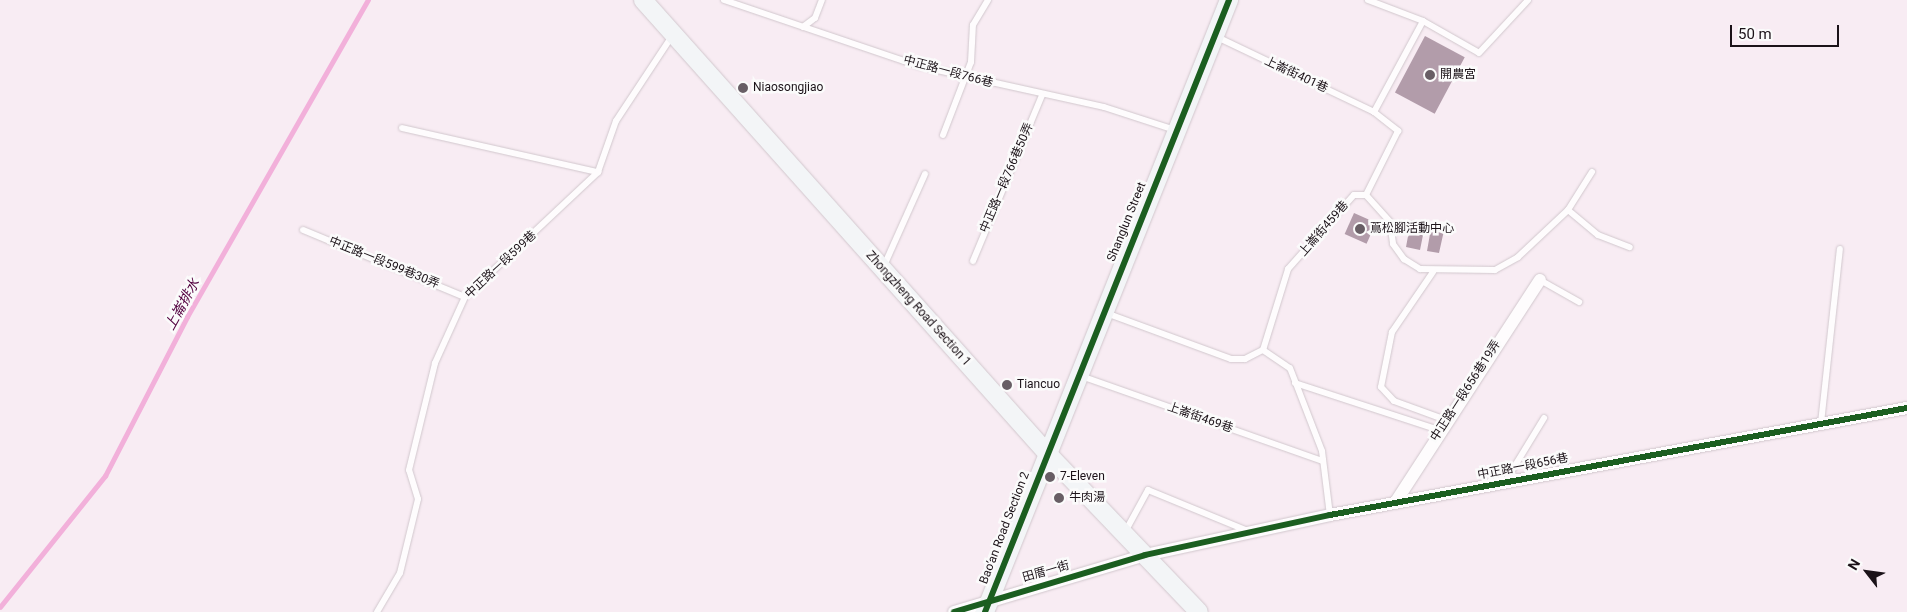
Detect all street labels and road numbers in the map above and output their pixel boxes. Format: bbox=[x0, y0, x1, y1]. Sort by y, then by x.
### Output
street label: 中正路一段766巷 bbox=[902, 53, 994, 91]
street label: 上崙街401巷 bbox=[1262, 54, 1330, 96]
street label: 中正路一段766巷50弄 bbox=[977, 121, 1037, 235]
street label: Shanglun Street bbox=[1105, 180, 1149, 264]
street label: 上崙街459巷 bbox=[1296, 199, 1352, 259]
street label: 中正路一段599巷 bbox=[462, 228, 540, 302]
street label: 中正路一段599巷30弄 bbox=[327, 234, 441, 292]
street label: Zhongzheng Road Section 1 bbox=[863, 249, 973, 369]
street label: 中正路一段656巷19弄 bbox=[1428, 338, 1504, 444]
street label: 上崙街469巷 bbox=[1165, 400, 1235, 436]
street label: 中正路一段656巷 bbox=[1476, 451, 1570, 483]
street label: Bao’an Road Section 2 bbox=[977, 470, 1033, 586]
street label: 田厝一街 bbox=[1021, 558, 1071, 586]

